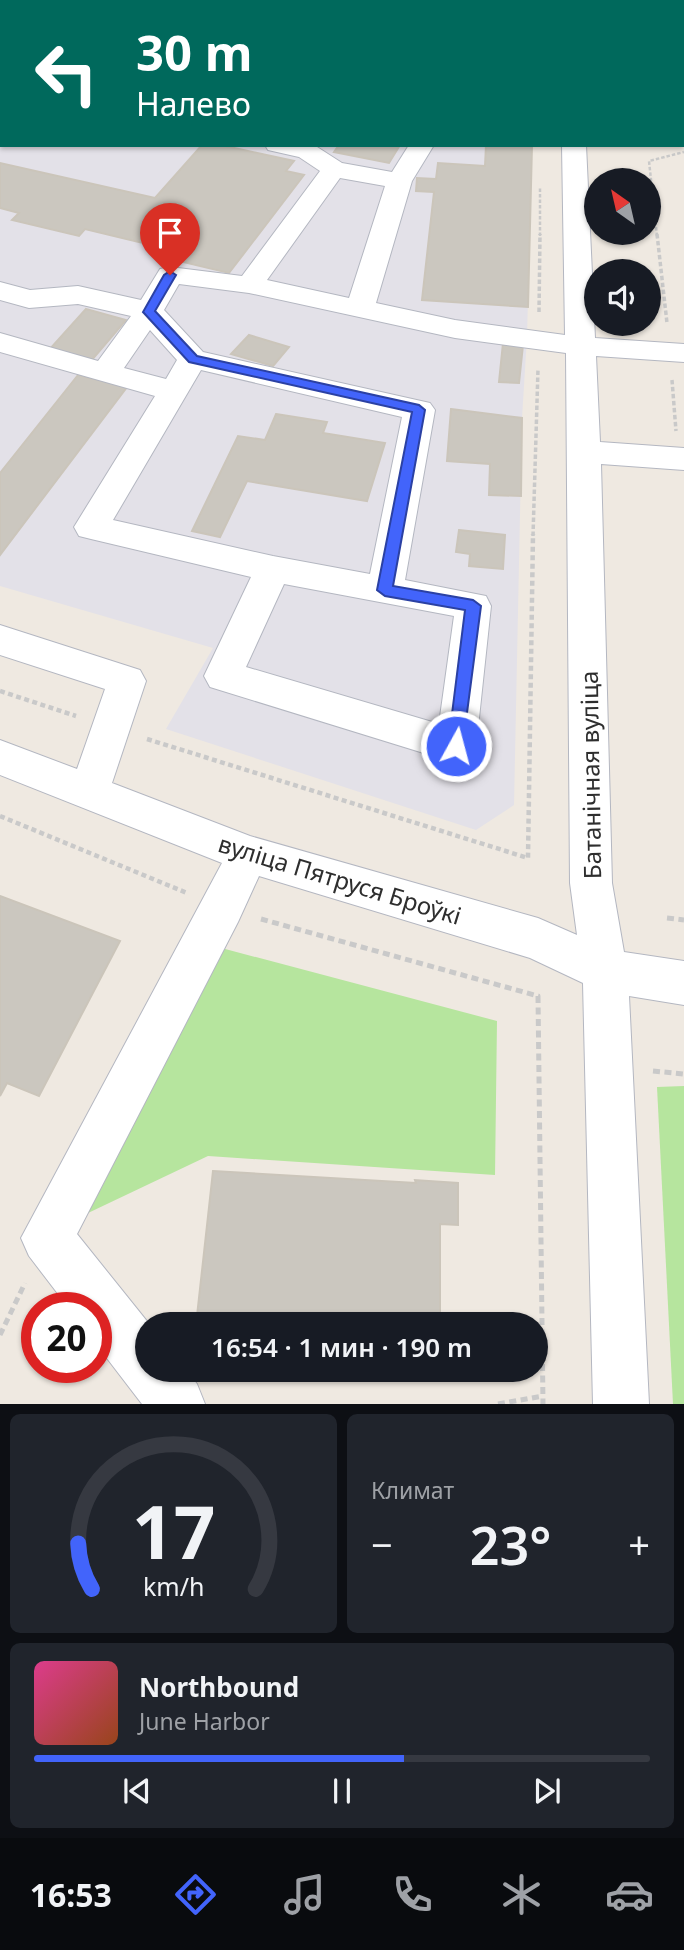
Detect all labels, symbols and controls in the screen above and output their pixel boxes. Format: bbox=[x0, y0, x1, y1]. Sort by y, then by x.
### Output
text: 30 m bbox=[136, 19, 253, 85]
icon: left bbox=[21, 28, 112, 119]
text: Налево bbox=[136, 82, 251, 125]
north arrow bbox=[584, 168, 662, 245]
map controls bbox=[584, 168, 661, 336]
pin bbox=[140, 203, 200, 275]
icon: arrive bbox=[151, 214, 189, 252]
button: sound bbox=[584, 259, 661, 336]
street label: Батанічная вуліца bbox=[572, 671, 608, 879]
position arrow bbox=[419, 709, 493, 783]
street label: вуліца Пятруся Броўкі bbox=[214, 826, 466, 932]
speed limit sign: 20 bbox=[21, 1292, 112, 1383]
text: 16:54 · 1 мин · 190 m bbox=[211, 1329, 472, 1365]
text: Климат bbox=[371, 1474, 454, 1506]
text: 17 bbox=[132, 1482, 215, 1581]
text: 23° bbox=[470, 1509, 551, 1580]
text: − bbox=[371, 1518, 393, 1570]
text: + bbox=[628, 1518, 650, 1570]
text: km/h bbox=[143, 1569, 204, 1603]
text: Northbound bbox=[139, 1669, 299, 1705]
text: June Harbor bbox=[139, 1705, 270, 1737]
icon: previous bbox=[118, 1772, 156, 1810]
icon: pause bbox=[323, 1772, 361, 1810]
icon: next bbox=[528, 1772, 566, 1810]
icon: directions bbox=[171, 1870, 220, 1919]
icon: music bbox=[280, 1870, 329, 1919]
icon: phone bbox=[388, 1870, 437, 1919]
icon: climate bbox=[497, 1870, 546, 1919]
icon: car bbox=[605, 1870, 654, 1919]
text: 16:53 bbox=[30, 1873, 112, 1916]

